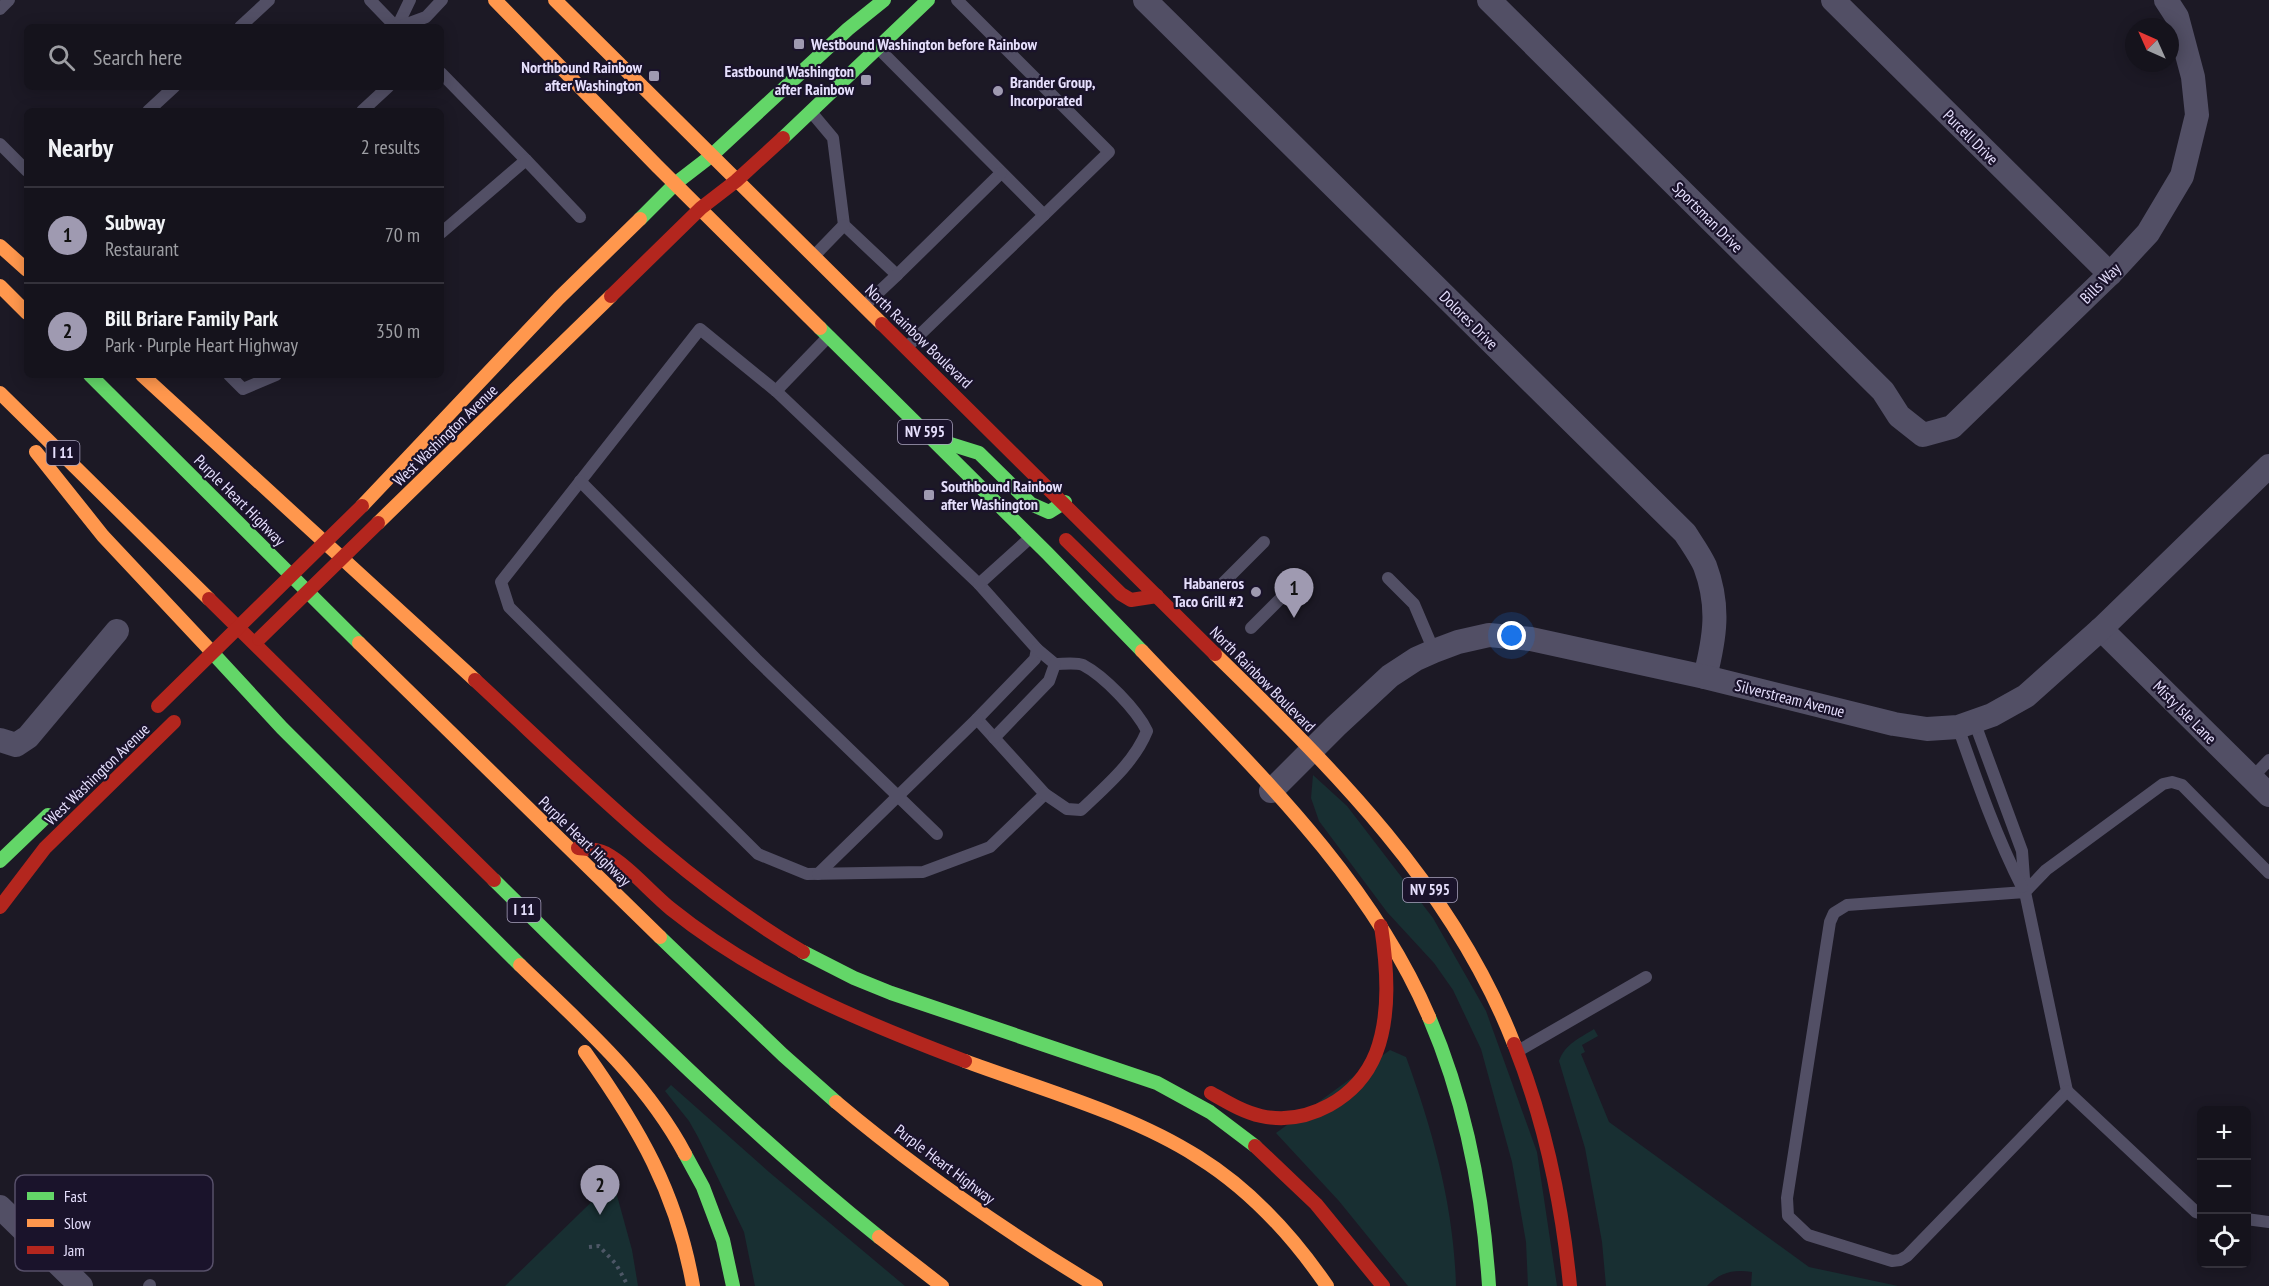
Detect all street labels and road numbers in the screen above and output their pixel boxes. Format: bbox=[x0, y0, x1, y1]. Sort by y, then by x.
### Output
street label: Purcell Drive bbox=[1939, 105, 2003, 169]
street label: Sportsman Drive bbox=[1669, 178, 1747, 256]
street label: Bills Way bbox=[2075, 258, 2125, 308]
street label: North Rainbow Boulevard bbox=[861, 280, 977, 392]
street label: Dolores Drive bbox=[1435, 286, 1503, 354]
street label: West Washington Avenue bbox=[388, 380, 502, 490]
road number: NV 595 bbox=[898, 420, 952, 444]
road number: I 11 bbox=[46, 441, 80, 465]
street label: Purple Heart Highway bbox=[190, 450, 290, 550]
street label: North Rainbow Boulevard bbox=[1206, 622, 1320, 736]
street label: Silverstream Avenue bbox=[1733, 675, 1847, 721]
street label: Misty Isle Lane bbox=[2149, 676, 2221, 748]
street label: West Washington Avenue bbox=[40, 719, 154, 829]
street label: Purple Heart Highway bbox=[535, 792, 635, 890]
road number: NV 595 bbox=[1403, 878, 1457, 902]
road number: I 11 bbox=[508, 898, 540, 922]
street label: Purple Heart Highway bbox=[891, 1120, 999, 1208]

